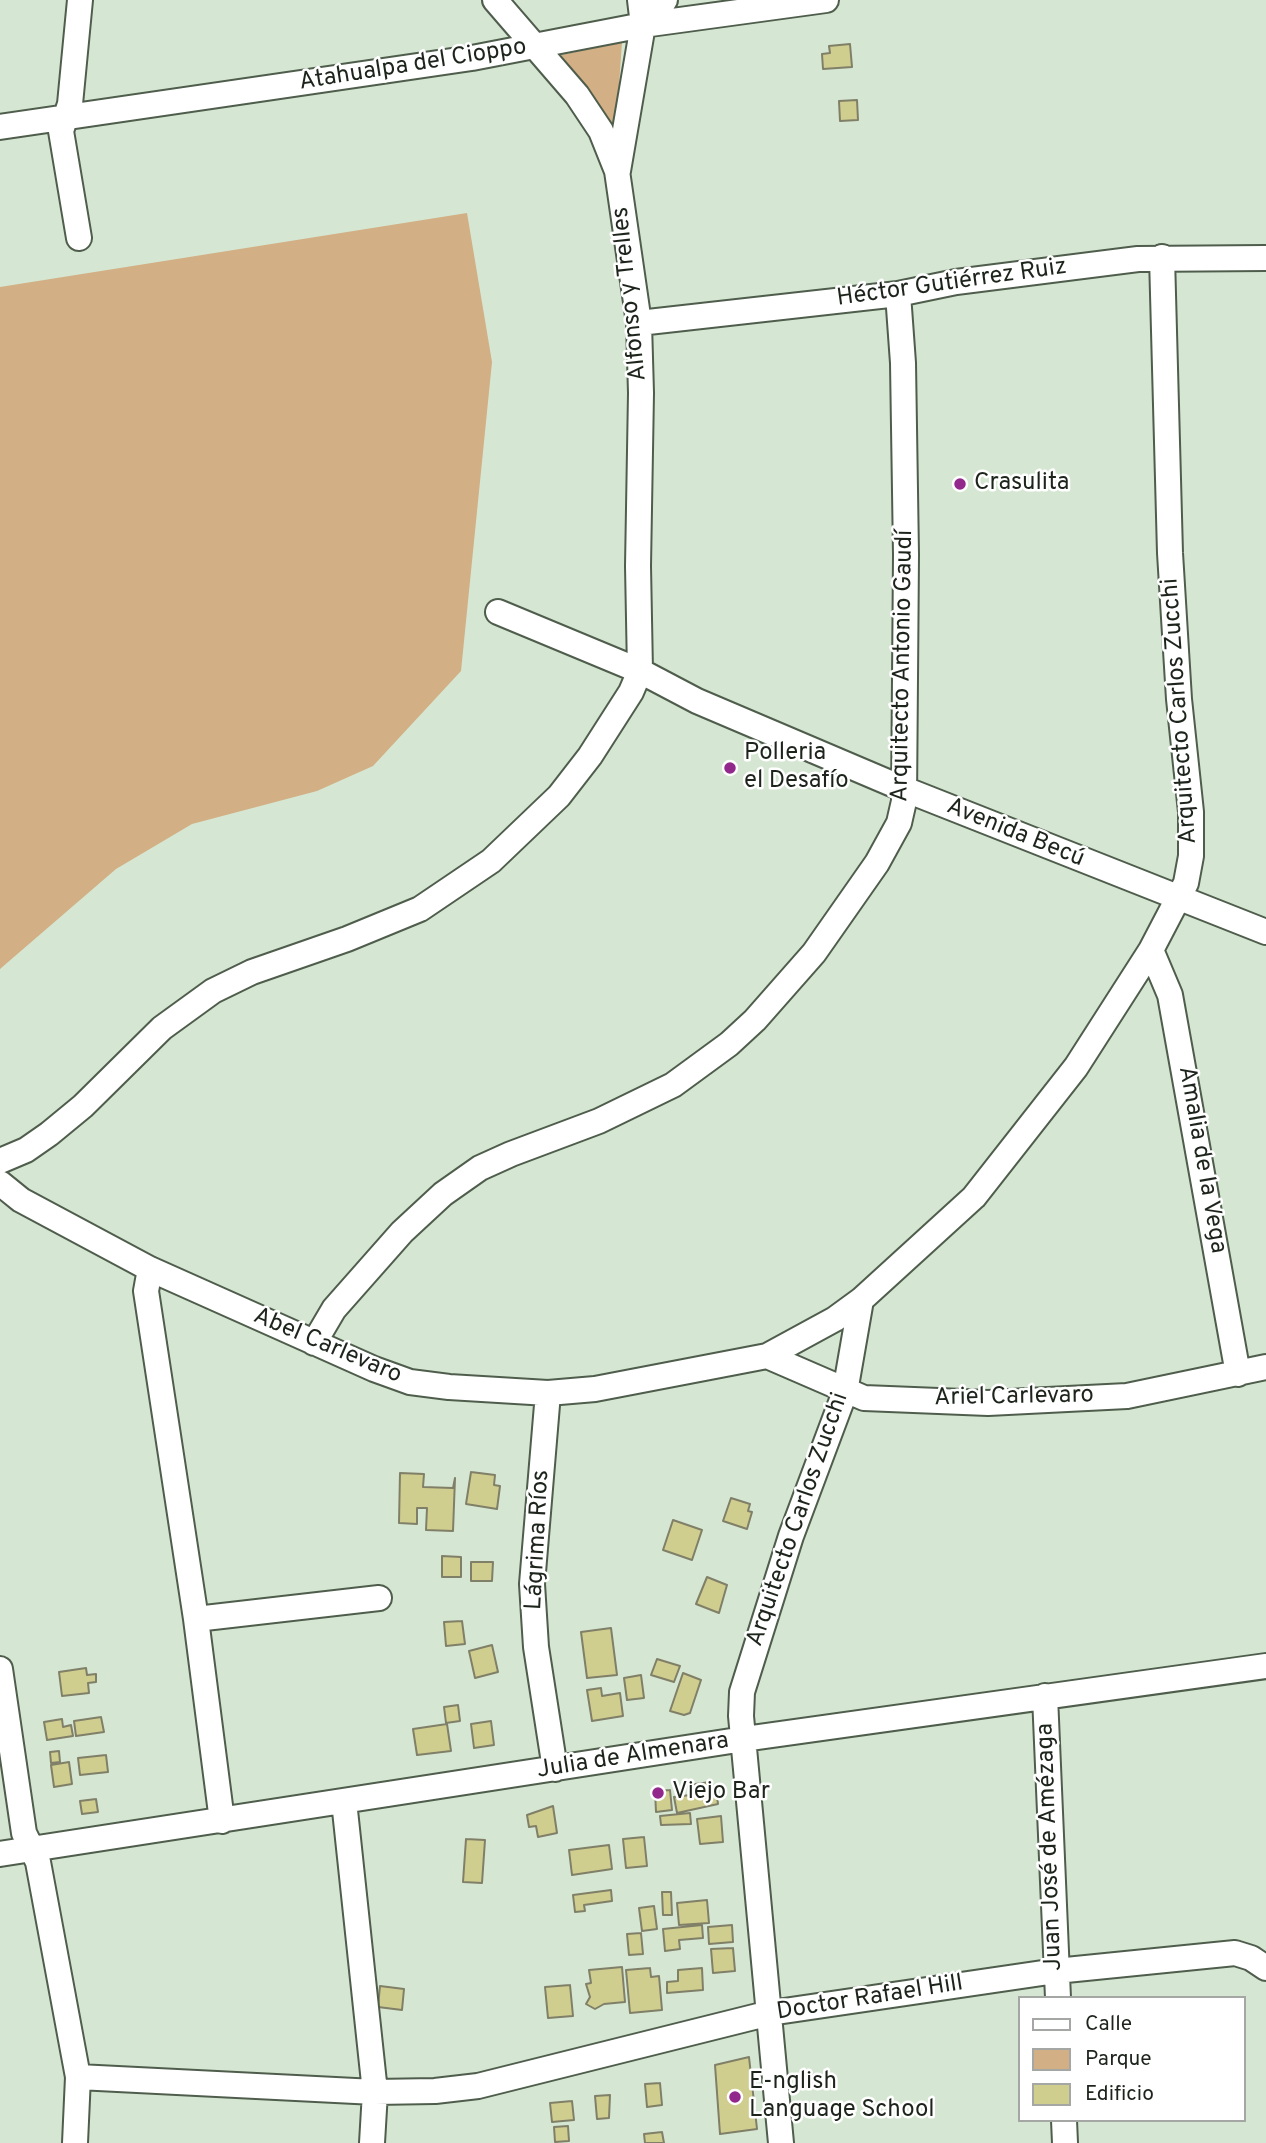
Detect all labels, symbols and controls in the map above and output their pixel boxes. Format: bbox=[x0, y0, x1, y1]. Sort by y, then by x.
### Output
street label: Atahualpa del Cioppo bbox=[297, 34, 529, 98]
street label: Alfonso y Trelles bbox=[608, 205, 654, 383]
street label: Héctor Gutiérrez Ruiz bbox=[835, 254, 1069, 314]
place label: Crasulita bbox=[974, 470, 1069, 498]
marker: Crasulita bbox=[952, 476, 968, 492]
street label: Arquitecto Antonio Gaudí bbox=[887, 530, 921, 802]
street label: Arquitecto Carlos Zucchi bbox=[1157, 577, 1205, 845]
place label: Polleria el Desafío bbox=[744, 740, 849, 796]
marker: Polleria el Desafío bbox=[722, 760, 738, 776]
street label: Avenida Becú bbox=[942, 793, 1088, 875]
street label: Amalia de la Vega bbox=[1170, 1064, 1232, 1256]
street label: Abel Carlevaro bbox=[249, 1303, 405, 1391]
street label: Ariel Carlevaro bbox=[934, 1382, 1094, 1414]
street label: Arquitecto Carlos Zucchi bbox=[742, 1389, 856, 1651]
street label: Lágrima Ríos bbox=[521, 1469, 557, 1611]
street label: Juan José de Amézaga bbox=[1032, 1723, 1070, 1971]
street label: Julia de Almenara bbox=[535, 1728, 731, 1786]
place label: Viejo Bar bbox=[672, 1779, 770, 1807]
marker: Viejo Bar bbox=[650, 1785, 666, 1801]
street label: Doctor Rafael Hill bbox=[775, 1970, 965, 2028]
legend bbox=[1018, 1996, 1245, 2122]
text: Calle bbox=[1085, 2011, 1132, 2038]
text: Parque bbox=[1085, 2046, 1152, 2073]
place label: E-nglish Language School bbox=[749, 2069, 935, 2125]
text: Edificio bbox=[1085, 2081, 1154, 2108]
marker: E-nglish Language School bbox=[727, 2089, 743, 2105]

